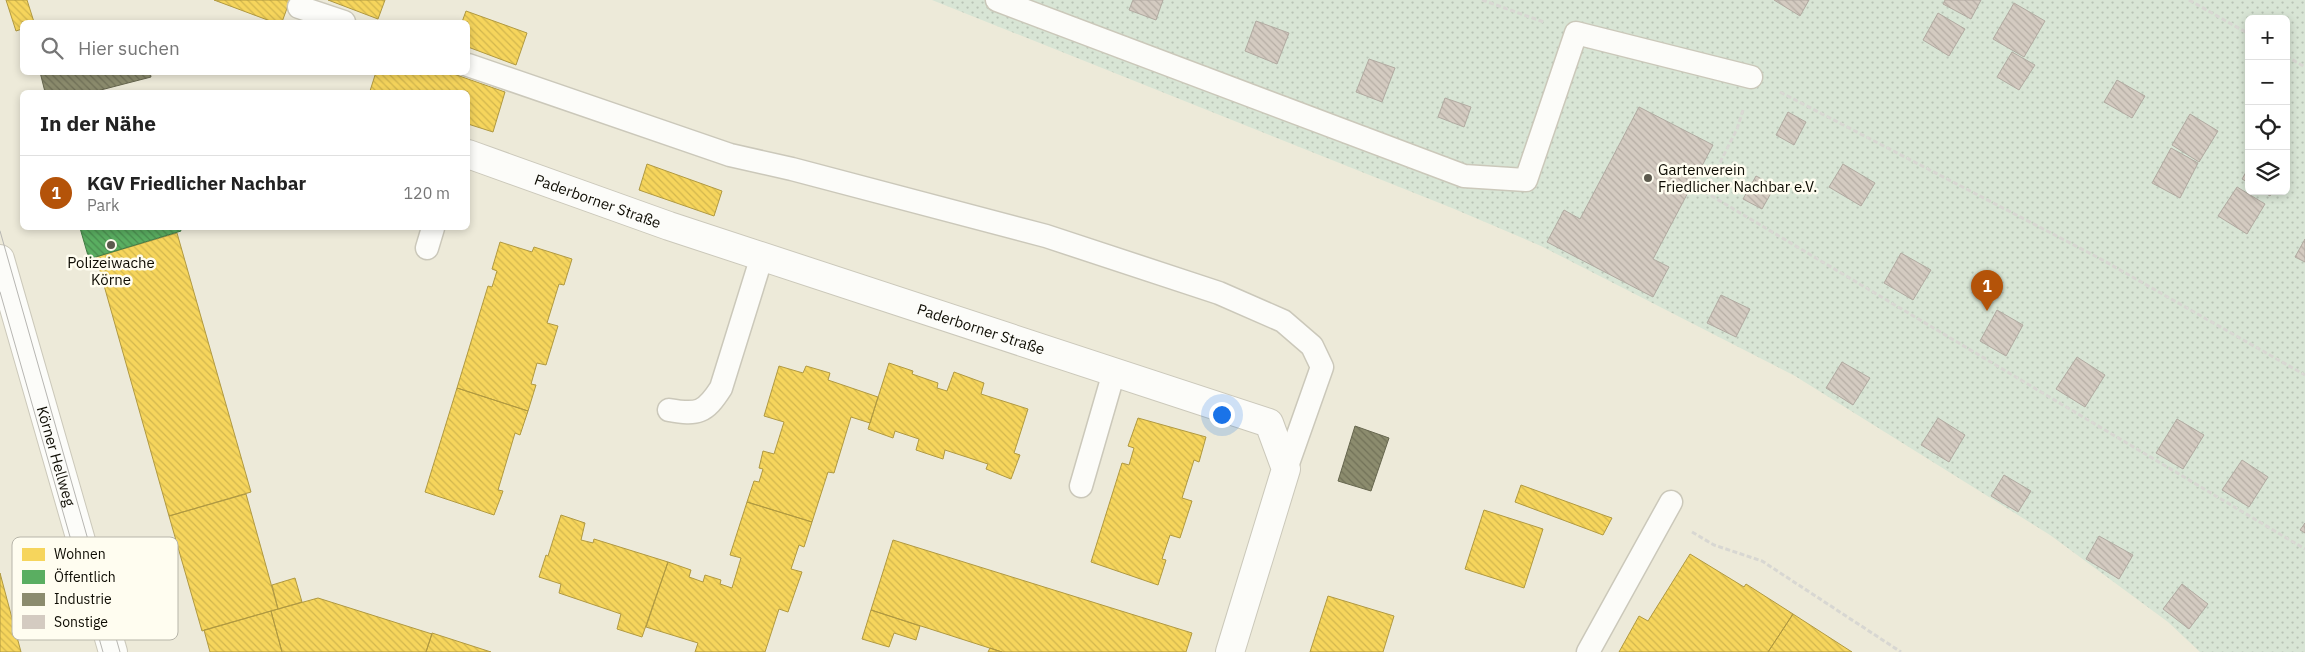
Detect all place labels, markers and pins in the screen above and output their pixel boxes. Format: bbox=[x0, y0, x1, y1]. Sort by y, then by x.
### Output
place label: Gartenverein Friedlicher Nachbar e.V. bbox=[1658, 160, 1817, 196]
marker: Gartenverein Friedlicher Nachbar e.V. bbox=[1642, 172, 1654, 184]
marker: Polizeiwache Körne bbox=[105, 239, 117, 251]
place label: Polizeiwache Körne bbox=[67, 253, 155, 289]
pin: 1 bbox=[1971, 270, 2003, 311]

